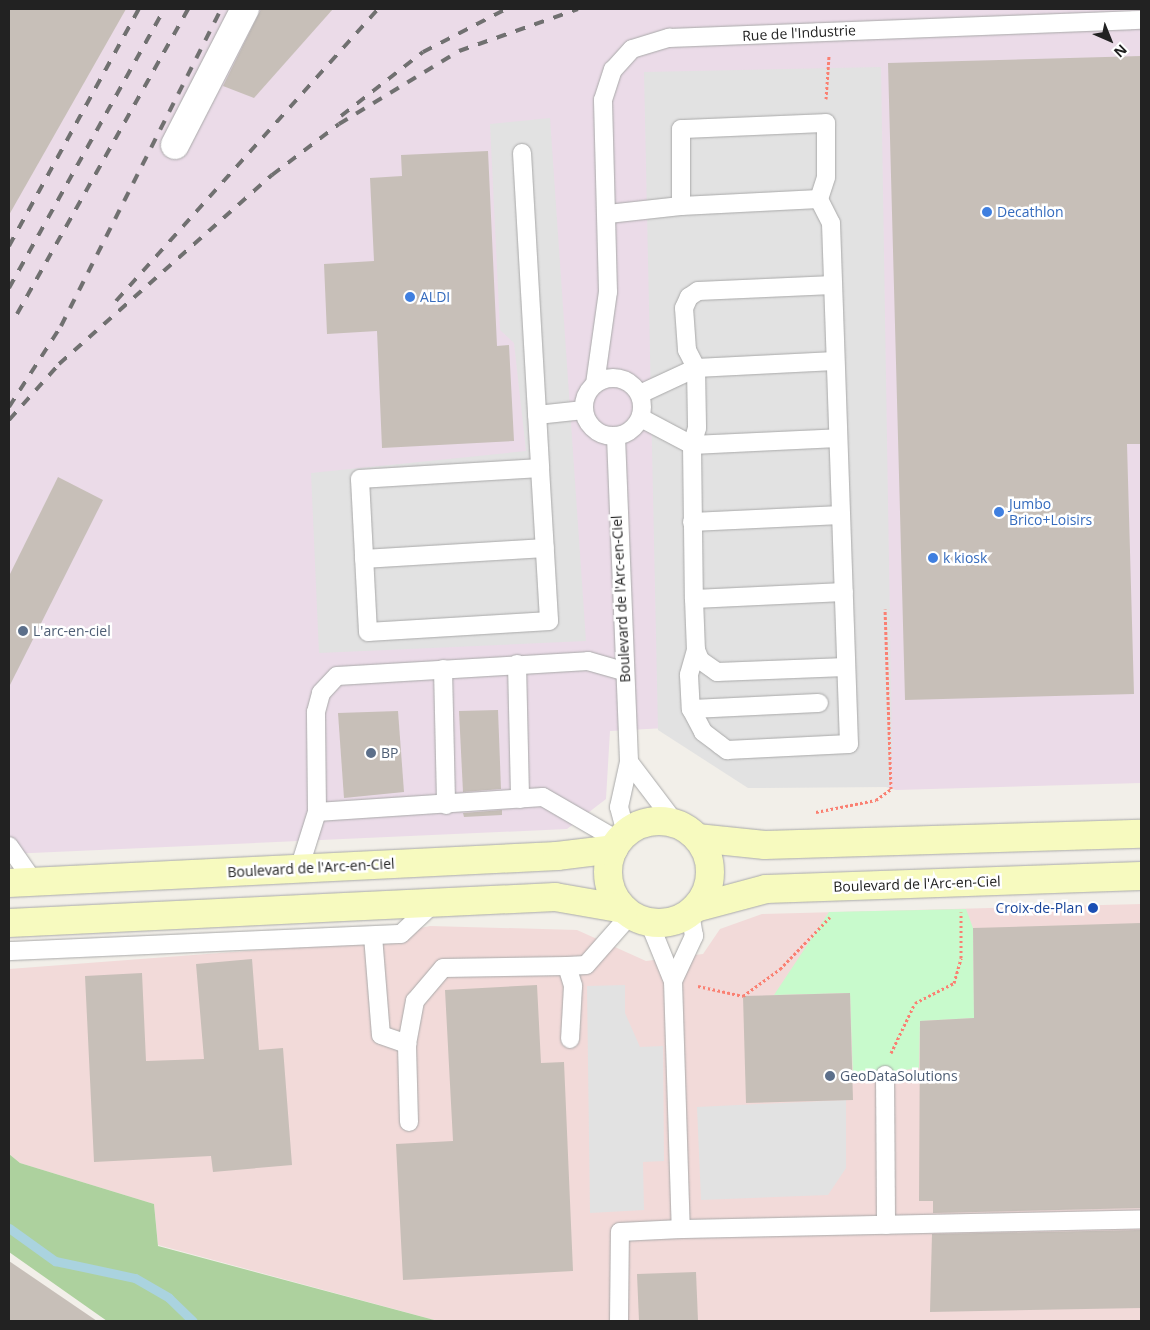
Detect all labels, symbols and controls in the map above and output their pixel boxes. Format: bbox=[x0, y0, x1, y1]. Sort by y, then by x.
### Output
north arrow bbox=[1085, 15, 1135, 65]
street label: Rue de l'Industrie bbox=[742, 22, 856, 44]
text: N bbox=[1110, 40, 1131, 62]
place label: Decathlon bbox=[997, 204, 1064, 220]
marker: Decathlon bbox=[981, 206, 993, 218]
place label: ALDI bbox=[420, 289, 450, 305]
marker: ALDI bbox=[404, 291, 416, 303]
place label: Jumbo Brico+Loisirs bbox=[1009, 496, 1092, 528]
marker: Jumbo Brico+Loisirs bbox=[993, 506, 1005, 518]
street label: Boulevard de l'Arc-en-Ciel bbox=[608, 515, 634, 683]
place label: k kiosk bbox=[943, 550, 987, 566]
marker: k kiosk bbox=[927, 552, 939, 564]
place label: L'arc-en-ciel bbox=[33, 623, 111, 639]
marker: L'arc-en-ciel bbox=[17, 625, 29, 637]
place label: BP bbox=[381, 745, 398, 761]
marker: BP bbox=[365, 747, 377, 759]
street label: Boulevard de l'Arc-en-Ciel bbox=[227, 855, 395, 881]
street label: Boulevard de l'Arc-en-Ciel bbox=[833, 873, 1001, 895]
place label: Croix-de-Plan bbox=[995, 900, 1083, 916]
marker: Croix-de-Plan bbox=[1087, 902, 1099, 914]
place label: GeoDataSolutions bbox=[840, 1068, 958, 1084]
marker: GeoDataSolutions bbox=[824, 1070, 836, 1082]

